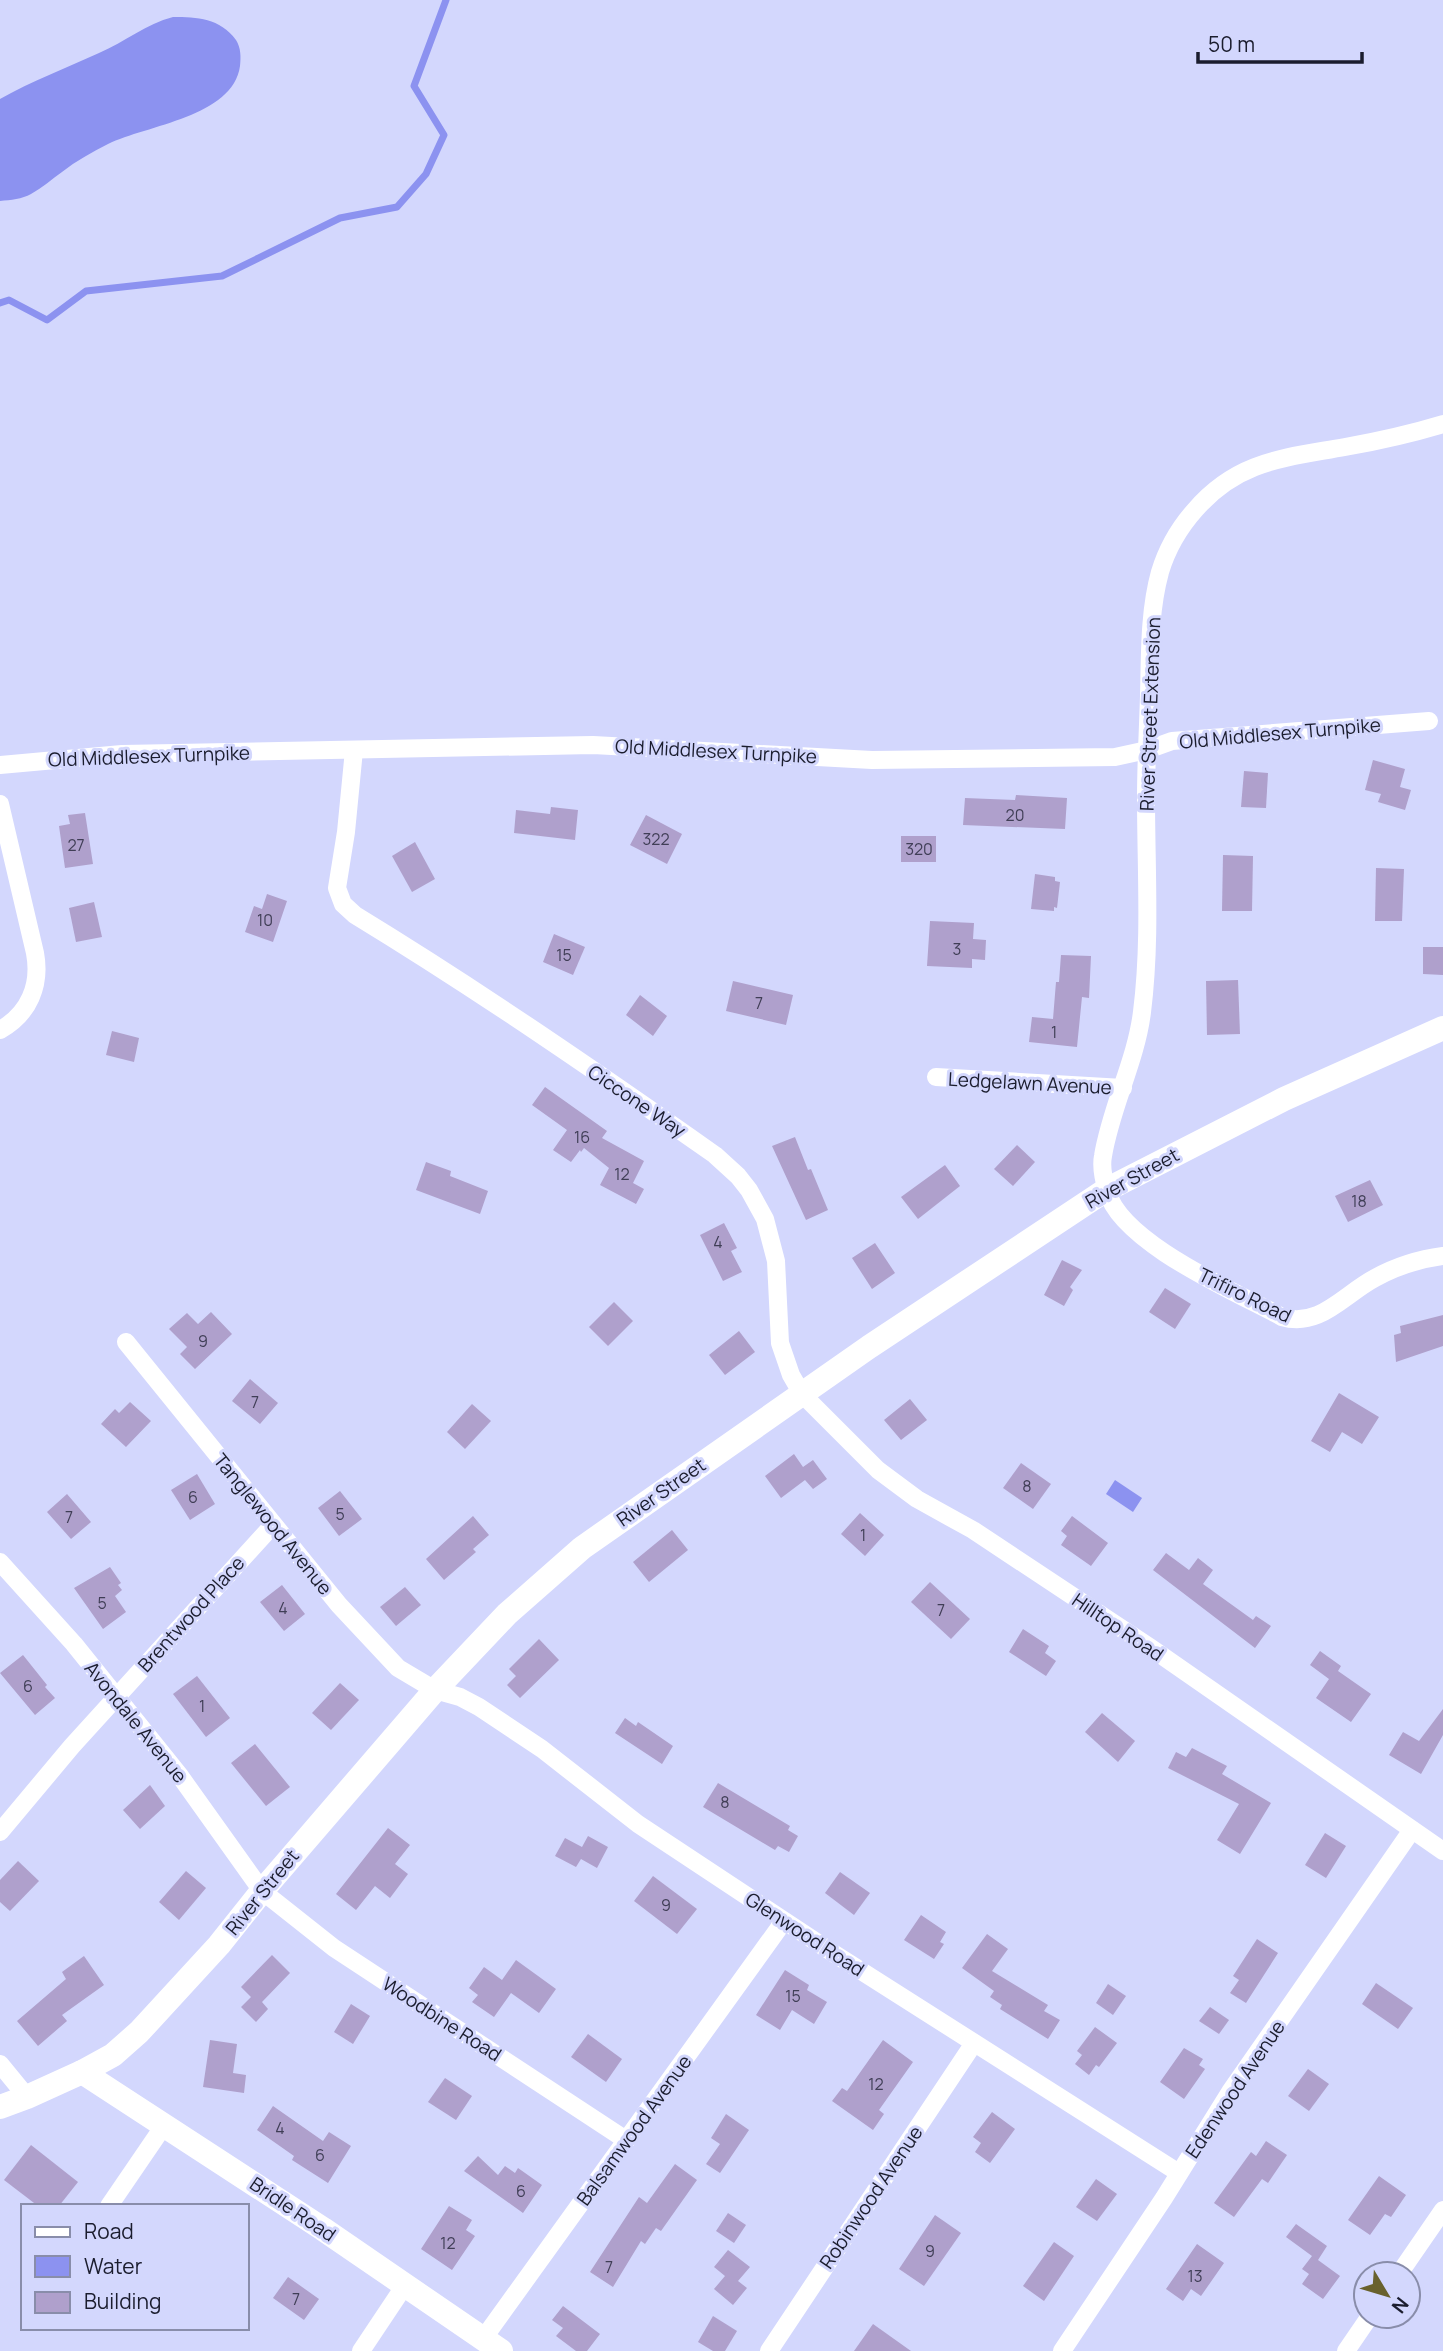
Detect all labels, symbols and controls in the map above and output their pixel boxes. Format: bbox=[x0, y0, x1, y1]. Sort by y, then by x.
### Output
scale bar bbox=[1198, 21, 1362, 65]
text: 50 m bbox=[1208, 30, 1255, 58]
street label: River Street Extension bbox=[1134, 617, 1166, 811]
street label: Old Middlesex Turnpike bbox=[1178, 711, 1382, 755]
street label: Old Middlesex Turnpike bbox=[614, 733, 818, 769]
street label: Old Middlesex Turnpike bbox=[48, 739, 250, 773]
house number: 20 bbox=[1006, 804, 1024, 826]
house number: 322 bbox=[642, 828, 670, 850]
house number: 27 bbox=[67, 834, 85, 856]
house number: 320 bbox=[905, 838, 933, 860]
house number: 10 bbox=[257, 909, 273, 931]
house number: 3 bbox=[953, 938, 961, 960]
house number: 15 bbox=[556, 944, 572, 966]
house number: 7 bbox=[755, 992, 763, 1014]
house number: 1 bbox=[1051, 1021, 1057, 1043]
street label: Ciccone Way bbox=[583, 1059, 691, 1143]
street label: Ledgelawn Avenue bbox=[948, 1066, 1112, 1100]
house number: 16 bbox=[574, 1126, 590, 1148]
street label: River Street bbox=[1081, 1142, 1183, 1214]
house number: 12 bbox=[614, 1163, 630, 1185]
house number: 18 bbox=[1351, 1190, 1367, 1212]
house number: 4 bbox=[713, 1231, 723, 1253]
street label: Trifiro Road bbox=[1194, 1261, 1296, 1329]
house number: 9 bbox=[198, 1330, 208, 1352]
house number: 7 bbox=[251, 1391, 259, 1413]
street label: Tanglewood Avenue bbox=[208, 1448, 338, 1600]
street label: River Street bbox=[611, 1452, 711, 1532]
house number: 8 bbox=[1022, 1475, 1032, 1497]
house number: 6 bbox=[188, 1486, 198, 1508]
house number: 5 bbox=[335, 1503, 345, 1525]
house number: 7 bbox=[65, 1506, 73, 1528]
house number: 1 bbox=[860, 1524, 866, 1546]
street label: Brentwood Place bbox=[132, 1550, 250, 1678]
street label: Hilltop Road bbox=[1067, 1587, 1169, 1667]
house number: 5 bbox=[97, 1592, 107, 1614]
house number: 4 bbox=[278, 1597, 288, 1619]
house number: 7 bbox=[937, 1599, 945, 1621]
street label: Avondale Avenue bbox=[79, 1656, 193, 1788]
house number: 6 bbox=[23, 1675, 33, 1697]
house number: 1 bbox=[199, 1695, 205, 1717]
house number: 8 bbox=[720, 1791, 730, 1813]
street label: River Street bbox=[219, 1844, 305, 1940]
street label: Glenwood Road bbox=[741, 1886, 869, 1982]
house number: 9 bbox=[661, 1894, 671, 1916]
street label: Woodbine Road bbox=[377, 1971, 507, 2067]
house number: 15 bbox=[785, 1985, 801, 2007]
street label: Edenwood Avenue bbox=[1179, 2015, 1291, 2163]
street label: Balsamwood Avenue bbox=[571, 2050, 697, 2210]
house number: 12 bbox=[868, 2073, 884, 2095]
house number: 4 bbox=[275, 2117, 285, 2139]
street label: Robinwood Avenue bbox=[814, 2121, 928, 2273]
house number: 6 bbox=[315, 2144, 325, 2166]
street label: Bridle Road bbox=[245, 2171, 341, 2247]
house number: 6 bbox=[516, 2180, 526, 2202]
legend bbox=[21, 2204, 248, 2330]
text: Road bbox=[84, 2217, 134, 2245]
house number: 12 bbox=[440, 2232, 456, 2254]
house number: 9 bbox=[925, 2240, 935, 2262]
text: Water bbox=[84, 2252, 143, 2280]
house number: 7 bbox=[605, 2256, 613, 2278]
north arrow bbox=[1352, 2260, 1422, 2330]
house number: 13 bbox=[1187, 2265, 1203, 2287]
text: Building bbox=[84, 2287, 161, 2315]
house number: 7 bbox=[292, 2288, 300, 2310]
text: N bbox=[1386, 2292, 1415, 2319]

